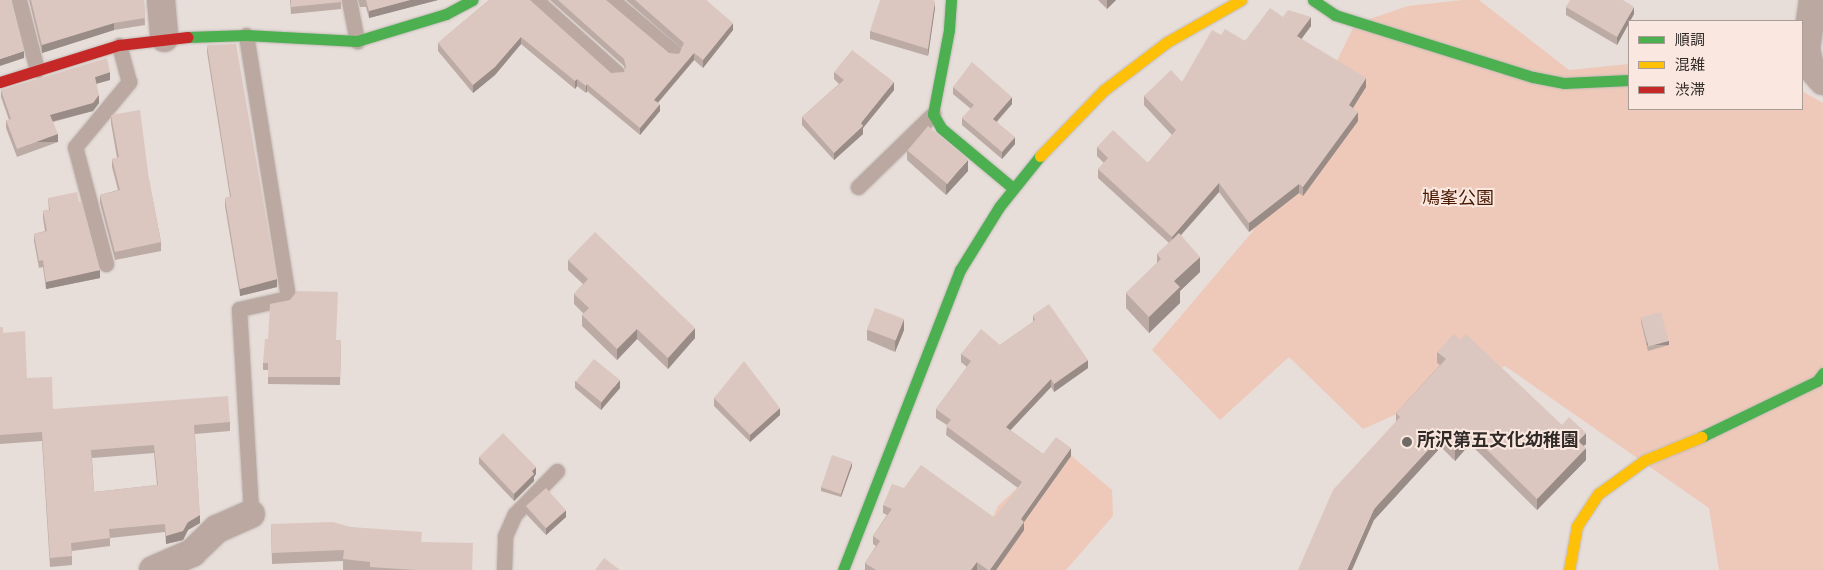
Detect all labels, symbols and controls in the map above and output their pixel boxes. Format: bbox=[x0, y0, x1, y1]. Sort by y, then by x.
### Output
legend bbox=[1628, 20, 1803, 110]
text: 順調 bbox=[1675, 32, 1705, 51]
text: 混雑 bbox=[1675, 57, 1705, 76]
text: 渋滞 bbox=[1675, 82, 1705, 101]
park label: 鳩峯公園 bbox=[1422, 189, 1494, 211]
place label: 所沢第五文化幼稚園 bbox=[1417, 431, 1579, 453]
marker: 所沢第五文化幼稚園 bbox=[1401, 436, 1413, 448]

